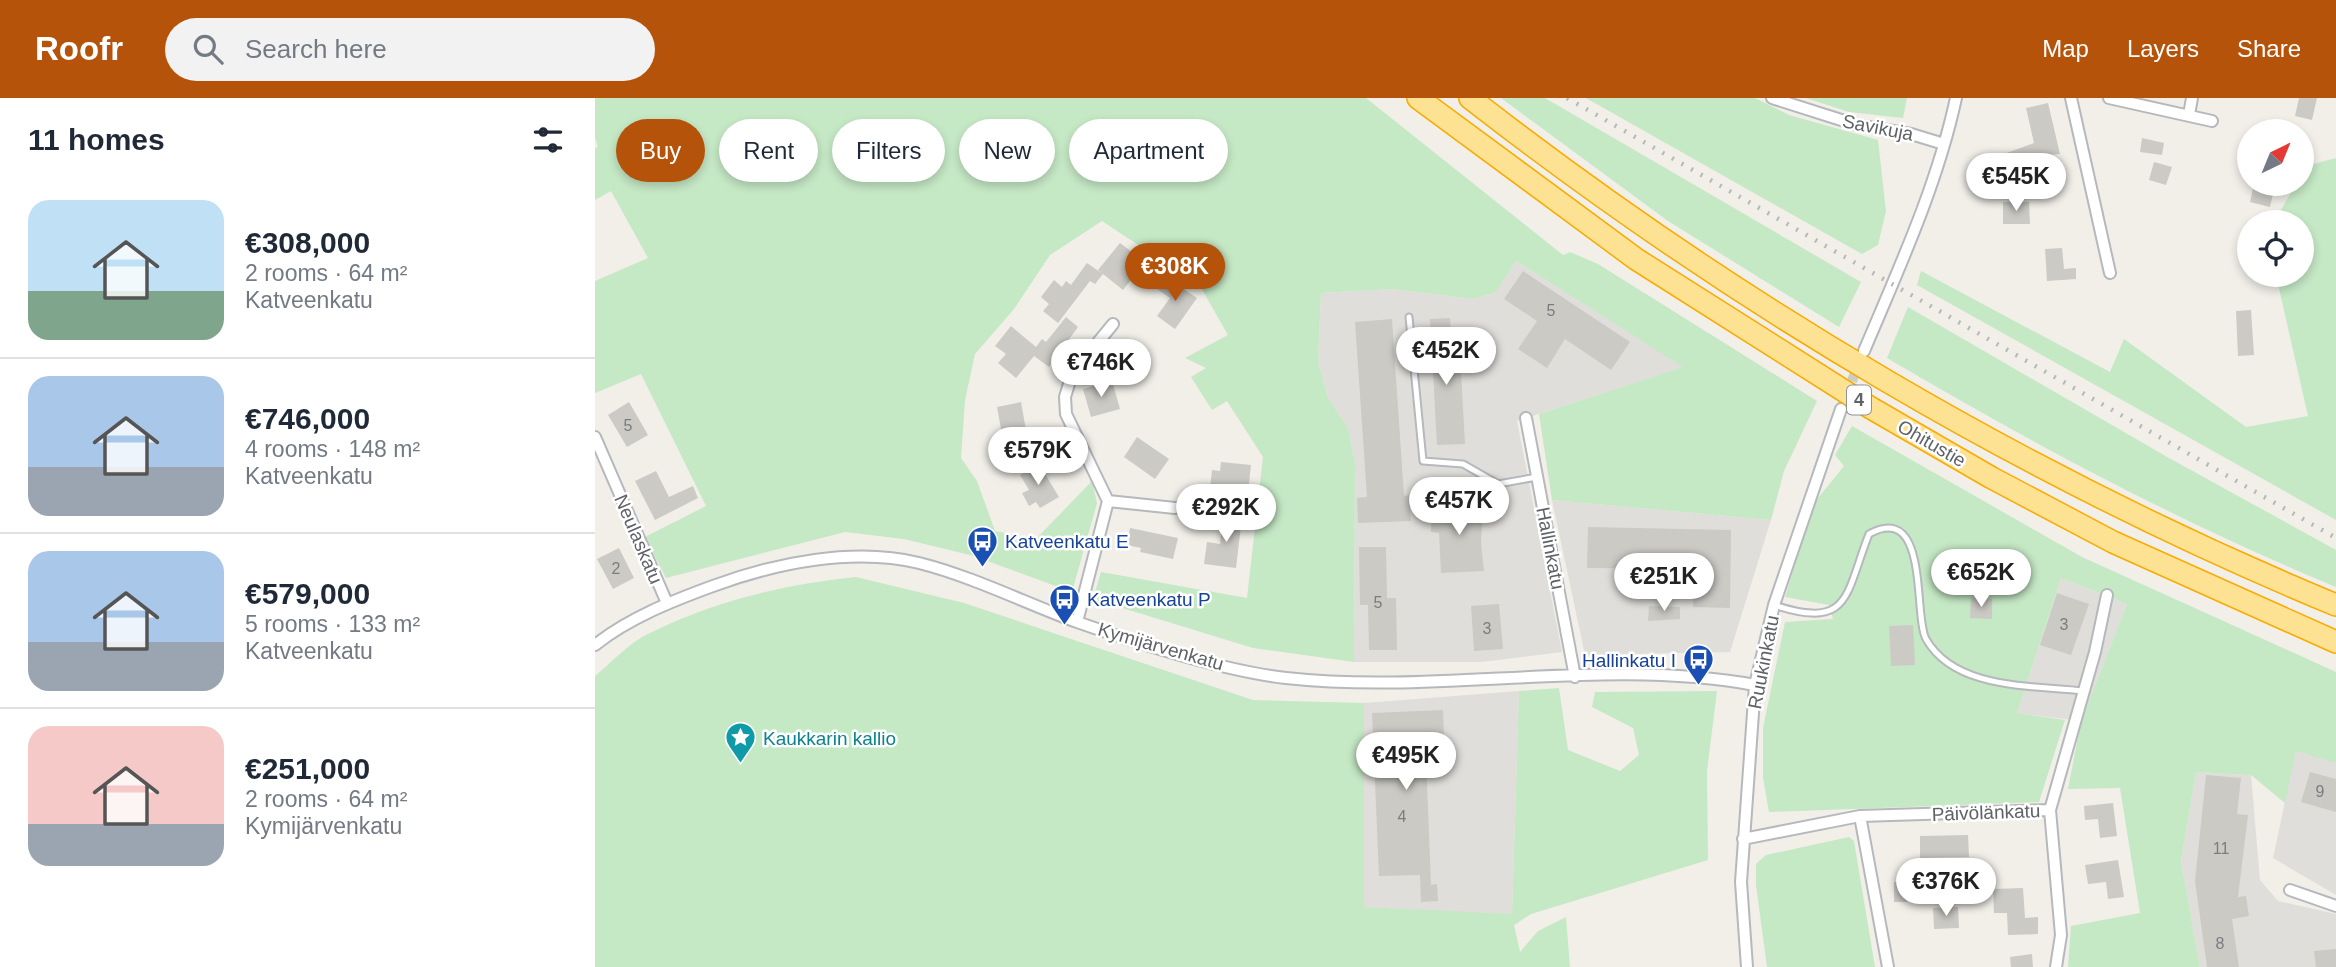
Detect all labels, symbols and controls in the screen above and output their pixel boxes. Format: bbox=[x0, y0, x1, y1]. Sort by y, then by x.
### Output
search box bbox=[165, 18, 655, 81]
text: Roofr bbox=[35, 30, 123, 67]
icon: search bbox=[189, 30, 227, 68]
text: Search here bbox=[245, 34, 387, 64]
text: Map bbox=[2042, 35, 2089, 62]
text: Layers bbox=[2127, 35, 2199, 62]
text: Share bbox=[2237, 35, 2301, 62]
street label: Savikuja bbox=[1841, 110, 1916, 145]
chip: Buy bbox=[616, 119, 705, 182]
chip: Rent bbox=[719, 119, 818, 182]
chip: Filters bbox=[832, 119, 945, 182]
chip: New bbox=[959, 119, 1055, 182]
chip: Apartment bbox=[1069, 119, 1228, 182]
north arrow bbox=[2237, 119, 2313, 196]
map controls bbox=[2237, 119, 2314, 287]
icon: filters bbox=[529, 121, 567, 159]
text: 11 homes bbox=[28, 123, 165, 156]
pin: €545K bbox=[1967, 153, 2065, 213]
text: €545K bbox=[1982, 163, 2050, 189]
button: locate bbox=[2237, 210, 2314, 287]
text: €308,000 bbox=[245, 226, 370, 259]
icon: home bbox=[84, 228, 168, 312]
pin: €308K bbox=[1126, 244, 1224, 303]
text: €308K bbox=[1141, 253, 1209, 279]
text: 2 rooms · 64 m² bbox=[245, 260, 407, 286]
text: Katveenkatu bbox=[245, 287, 373, 313]
house number: 5 bbox=[1547, 302, 1556, 319]
pin: €452K bbox=[1397, 328, 1495, 387]
text: €452K bbox=[1412, 337, 1480, 363]
pin: €746K bbox=[1052, 340, 1150, 399]
text: €746K bbox=[1067, 349, 1135, 375]
road number: 4 bbox=[1847, 386, 1871, 414]
text: €746,000 bbox=[245, 402, 370, 435]
icon: home bbox=[84, 404, 168, 488]
street label: Ohitustie bbox=[1894, 416, 1969, 471]
house number: 5 bbox=[624, 417, 633, 434]
pin: €579K bbox=[989, 428, 1087, 487]
text: 4 rooms · 148 m² bbox=[245, 436, 420, 462]
text: €579K bbox=[1004, 437, 1072, 463]
text: Katveenkatu bbox=[245, 463, 373, 489]
pin: €457K bbox=[1410, 478, 1508, 537]
pin: €292K bbox=[1177, 484, 1275, 544]
text: €457K bbox=[1425, 487, 1493, 513]
street label: Neulaskatu bbox=[610, 491, 667, 587]
text: €292K bbox=[1192, 494, 1260, 520]
street label: Hallinkatu bbox=[1532, 505, 1569, 591]
bus stop icon: Katveenkatu E bbox=[965, 524, 999, 568]
place label: Katveenkatu E bbox=[1005, 531, 1129, 552]
pin: €652K bbox=[1932, 550, 2030, 609]
pin: €251K bbox=[1615, 554, 1713, 613]
text: €652K bbox=[1947, 559, 2015, 585]
house number: 2 bbox=[612, 560, 621, 577]
text: €251K bbox=[1630, 563, 1698, 589]
text: €579,000 bbox=[245, 577, 370, 610]
icon: home bbox=[84, 579, 168, 663]
bus stop icon: Katveenkatu P bbox=[1047, 582, 1081, 626]
place label: Katveenkatu P bbox=[1087, 589, 1211, 610]
house number: 5 bbox=[1374, 594, 1383, 611]
text: 5 rooms · 133 m² bbox=[245, 611, 420, 637]
street label: Ruukinkatu bbox=[1744, 613, 1783, 711]
house number: 3 bbox=[2060, 616, 2069, 633]
street label: Kymijärvenkatu bbox=[1096, 618, 1226, 674]
house number: 3 bbox=[1483, 620, 1492, 637]
text: Katveenkatu bbox=[245, 638, 373, 664]
bus stop icon: Hallinkatu I bbox=[1682, 643, 1716, 687]
place label: Hallinkatu I bbox=[1582, 650, 1676, 671]
place icon: Kaukkarin kallio bbox=[723, 721, 757, 765]
place label: Kaukkarin kallio bbox=[763, 728, 896, 749]
pin: €495K bbox=[1357, 732, 1455, 792]
text: €495K bbox=[1372, 742, 1440, 768]
text: €251,000 bbox=[245, 752, 370, 785]
icon: home bbox=[84, 754, 168, 838]
house number: 9 bbox=[2316, 783, 2325, 800]
text: 2 rooms · 64 m² bbox=[245, 786, 407, 812]
street label: Päivölänkatu bbox=[1931, 800, 2041, 825]
house number: 4 bbox=[1398, 808, 1407, 825]
text: Kymijärvenkatu bbox=[245, 813, 402, 839]
house number: 11 bbox=[2213, 840, 2229, 857]
pin: €376K bbox=[1897, 858, 1995, 918]
text: €376K bbox=[1912, 868, 1980, 894]
house number: 8 bbox=[2216, 935, 2225, 952]

